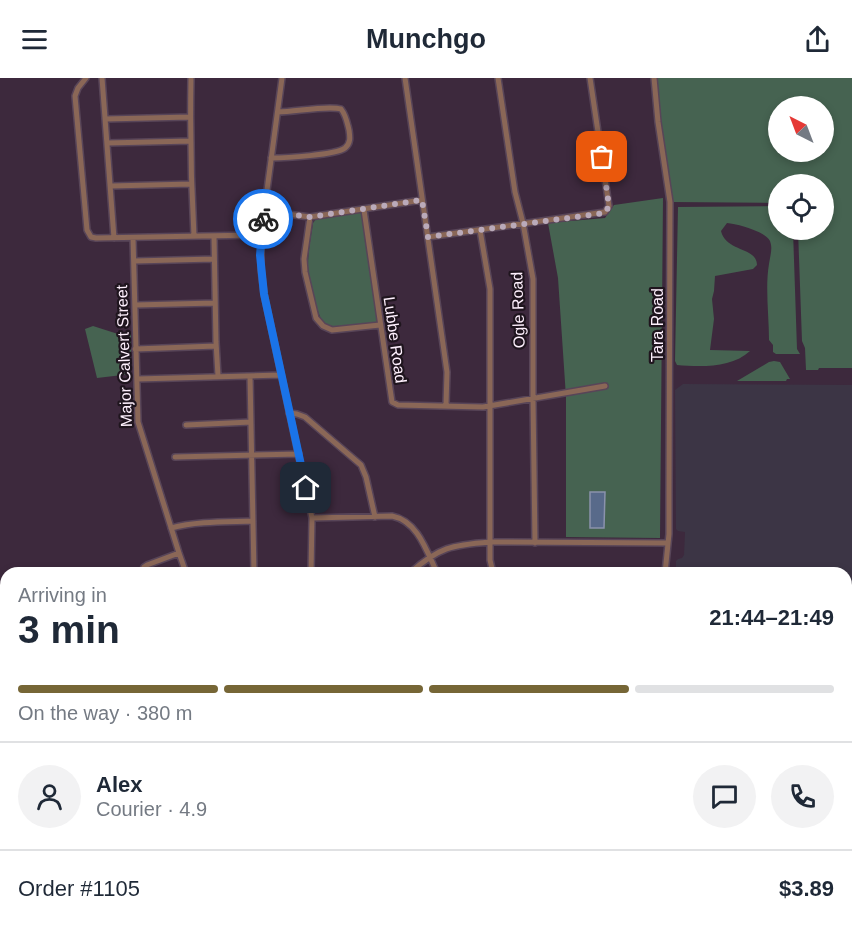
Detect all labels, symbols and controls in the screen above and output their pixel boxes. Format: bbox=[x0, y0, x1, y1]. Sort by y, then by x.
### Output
icon: menu bbox=[18, 23, 51, 56]
icon: share bbox=[801, 23, 834, 56]
text: Munchgo bbox=[366, 24, 486, 54]
north arrow bbox=[768, 96, 834, 162]
map controls bbox=[768, 96, 834, 240]
pin bbox=[576, 131, 627, 182]
icon: bag bbox=[585, 140, 618, 173]
button: locate bbox=[768, 174, 834, 240]
courier bbox=[233, 189, 293, 249]
icon: bike bbox=[247, 203, 280, 236]
street label: Ogle Road bbox=[508, 271, 528, 349]
street label: Major Calvert Street bbox=[113, 284, 135, 427]
street label: Tara Road bbox=[649, 288, 666, 362]
street label: Lubbe Road bbox=[381, 296, 409, 384]
pin bbox=[280, 462, 331, 513]
icon: home bbox=[289, 471, 322, 504]
text: Arriving in bbox=[18, 584, 107, 606]
text: 21:44–21:49 bbox=[709, 605, 834, 630]
text: 3 min bbox=[18, 608, 120, 651]
text: On the way · 380 m bbox=[18, 702, 193, 724]
button: person bbox=[18, 765, 81, 828]
button: chat bbox=[693, 765, 756, 828]
button: phone bbox=[771, 765, 834, 828]
text: Alex bbox=[96, 772, 142, 797]
text: Courier · 4.9 bbox=[96, 798, 207, 820]
text: Order #1105 bbox=[18, 876, 140, 901]
text: $3.89 bbox=[779, 876, 834, 901]

